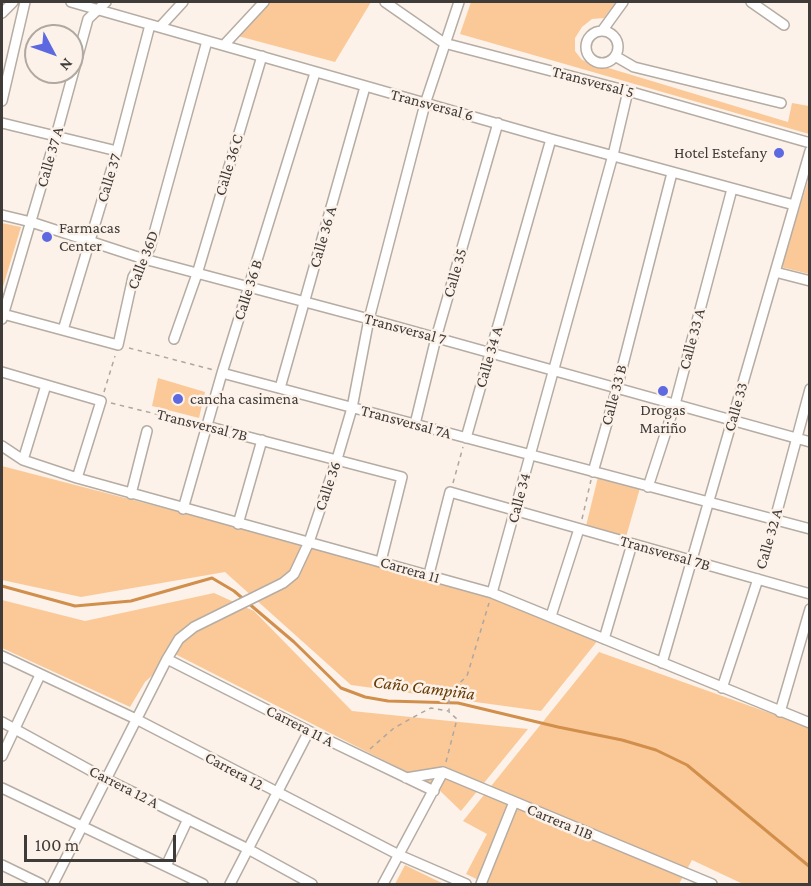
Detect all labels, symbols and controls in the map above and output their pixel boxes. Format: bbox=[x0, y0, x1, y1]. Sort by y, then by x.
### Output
north arrow bbox=[24, 24, 84, 84]
text: N bbox=[56, 55, 76, 75]
street label: Transversal 5 bbox=[550, 62, 636, 102]
street label: Transversal 6 bbox=[388, 85, 476, 125]
street label: Calle 37 A bbox=[32, 125, 68, 189]
street label: Calle 36 C bbox=[211, 132, 247, 198]
place label: Hotel Estefany bbox=[674, 143, 767, 163]
marker: Hotel Estefany bbox=[772, 146, 786, 160]
street label: Calle 37 bbox=[93, 151, 125, 205]
street label: Calle 36 A bbox=[305, 204, 341, 270]
place label: Farmacas Center bbox=[59, 218, 120, 256]
street label: Calle 36D bbox=[123, 228, 163, 292]
marker: Farmacas Center bbox=[40, 230, 54, 244]
street label: Calle 35 bbox=[439, 246, 471, 300]
street label: Calle 36 B bbox=[229, 257, 267, 323]
street label: Calle 33 A bbox=[675, 306, 709, 372]
street label: Transversal 7 bbox=[362, 309, 448, 349]
street label: Calle 34 A bbox=[471, 324, 507, 390]
street label: Calle 33 B bbox=[597, 363, 631, 427]
street label: Calle 33 bbox=[720, 380, 752, 434]
marker: Drogas Mariño bbox=[656, 384, 670, 398]
place label: cancha casimena bbox=[190, 389, 299, 409]
marker: cancha casimena bbox=[171, 392, 185, 406]
place label: Drogas Mariño bbox=[639, 400, 687, 438]
street label: Transversal 7A bbox=[359, 401, 453, 443]
street label: Transversal 7B bbox=[154, 404, 250, 446]
street label: Calle 36 bbox=[311, 459, 345, 513]
street label: Calle 34 bbox=[503, 471, 535, 525]
street label: Calle 32 A bbox=[751, 506, 787, 572]
street label: Transversal 7B bbox=[618, 531, 712, 575]
street label: Carrera 11 bbox=[378, 552, 442, 588]
water label: Caño Campiña bbox=[372, 671, 476, 705]
street label: Carrera 11 A bbox=[263, 701, 337, 751]
street label: Carrera 12 bbox=[201, 748, 267, 794]
street label: Carrera 12 A bbox=[86, 761, 162, 813]
street label: Carrera 11B bbox=[524, 799, 596, 845]
scale bar bbox=[27, 823, 178, 861]
text: 100 m bbox=[35, 835, 79, 855]

